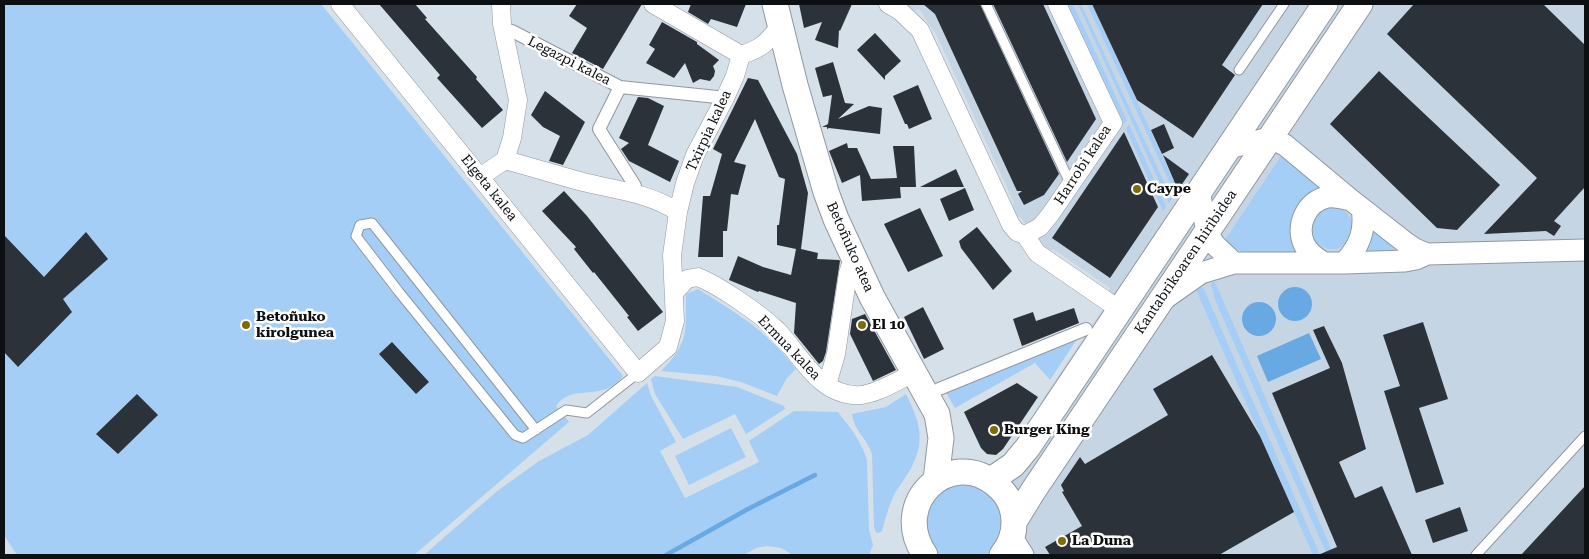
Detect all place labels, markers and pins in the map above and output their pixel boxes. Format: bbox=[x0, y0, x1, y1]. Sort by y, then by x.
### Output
place label: Caype bbox=[1147, 181, 1191, 197]
marker: Caype bbox=[1131, 183, 1143, 195]
place label: Betoñuko kirolgunea bbox=[256, 309, 334, 342]
place label: El 10 bbox=[872, 317, 905, 333]
marker: Betoñuko kirolgunea bbox=[240, 319, 252, 331]
marker: El 10 bbox=[856, 319, 868, 331]
place label: Burger King bbox=[1004, 422, 1090, 438]
marker: Burger King bbox=[988, 424, 1000, 436]
place label: La Duna bbox=[1072, 533, 1131, 549]
marker: La Duna bbox=[1056, 535, 1068, 547]

